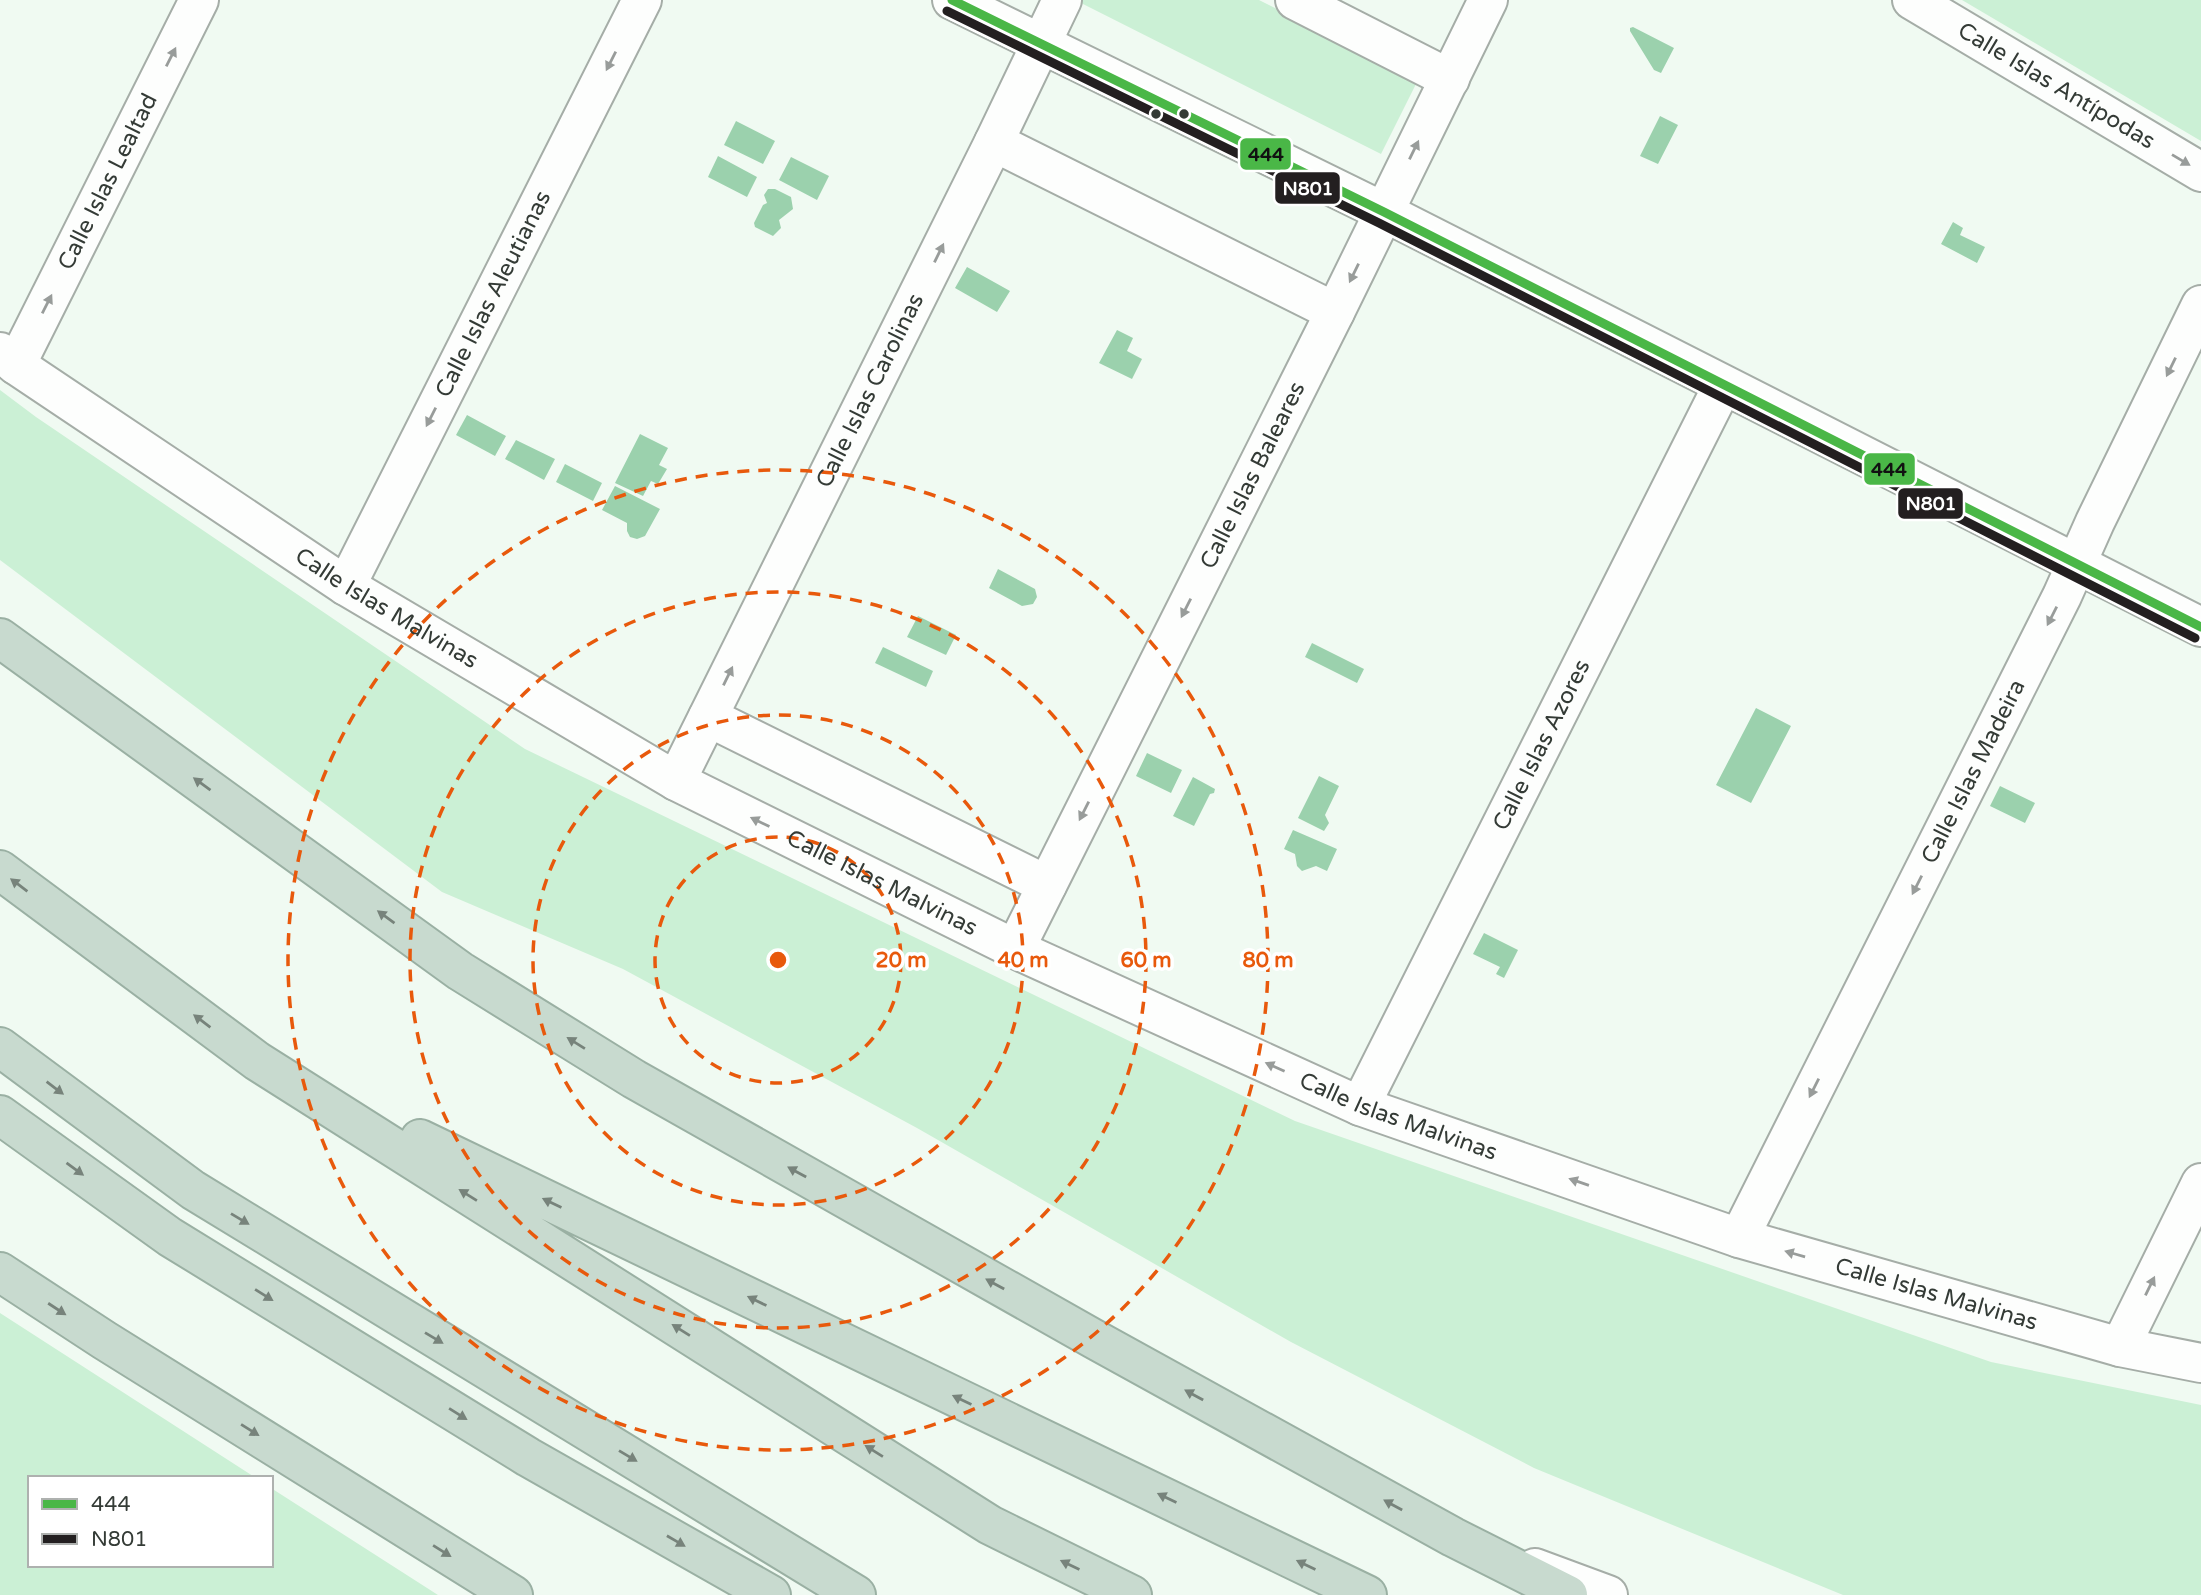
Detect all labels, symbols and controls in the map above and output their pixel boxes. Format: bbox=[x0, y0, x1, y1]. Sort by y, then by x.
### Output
street label: Calle Islas Antípodas bbox=[1953, 16, 2160, 155]
one-way arrow bbox=[165, 47, 176, 67]
one-way arrow bbox=[605, 51, 616, 71]
street label: Calle Islas Lealtad bbox=[52, 89, 164, 275]
unlabelled marker bbox=[1149, 107, 1163, 121]
unlabelled marker bbox=[1177, 107, 1191, 121]
line badge: 444 bbox=[1239, 137, 1292, 171]
one-way arrow bbox=[1409, 140, 1420, 160]
text: 444 bbox=[1248, 144, 1284, 166]
one-way arrow bbox=[2171, 154, 2190, 166]
line badge: N801 bbox=[1274, 171, 1341, 205]
text: N801 bbox=[1282, 178, 1334, 200]
street label: Calle Islas Aleutianas bbox=[430, 186, 557, 402]
one-way arrow bbox=[933, 243, 944, 263]
one-way arrow bbox=[1348, 263, 1359, 283]
street label: Calle Islas Carolinas bbox=[810, 289, 930, 492]
one-way arrow bbox=[41, 294, 52, 314]
one-way arrow bbox=[2165, 357, 2177, 377]
street label: Calle Islas Baleares bbox=[1194, 377, 1312, 574]
one-way arrow bbox=[426, 407, 437, 427]
line badge: 444 bbox=[1863, 452, 1916, 486]
text: 444 bbox=[1871, 459, 1907, 481]
line badge: N801 bbox=[1897, 487, 1964, 520]
text: N801 bbox=[1905, 493, 1957, 515]
street label: Calle Islas Malvinas bbox=[290, 542, 483, 675]
one-way arrow bbox=[1181, 598, 1192, 618]
one-way arrow bbox=[2047, 606, 2058, 626]
street label: Calle Islas Azores bbox=[1487, 655, 1596, 835]
one-way arrow bbox=[723, 666, 734, 686]
street label: Calle Islas Madeira bbox=[1916, 675, 2032, 869]
one-way arrow bbox=[193, 777, 211, 791]
one-way arrow bbox=[1079, 801, 1090, 821]
one-way arrow bbox=[750, 817, 770, 828]
street label: Calle Islas Malvinas bbox=[782, 824, 982, 942]
one-way arrow bbox=[1911, 875, 1922, 895]
one-way arrow bbox=[11, 877, 29, 892]
one-way arrow bbox=[378, 910, 396, 925]
centre of rings bbox=[766, 948, 790, 972]
text: 20 m bbox=[875, 948, 927, 973]
text: 40 m bbox=[997, 948, 1049, 973]
text: 60 m bbox=[1120, 948, 1172, 973]
text: 80 m bbox=[1242, 948, 1294, 973]
one-way arrow bbox=[193, 1014, 211, 1028]
one-way arrow bbox=[566, 1037, 586, 1050]
one-way arrow bbox=[1265, 1061, 1285, 1073]
street label: Calle Islas Malvinas bbox=[1295, 1066, 1501, 1167]
one-way arrow bbox=[1809, 1078, 1820, 1098]
one-way arrow bbox=[46, 1080, 64, 1094]
one-way arrow bbox=[66, 1162, 84, 1176]
one-way arrow bbox=[788, 1166, 807, 1178]
one-way arrow bbox=[1569, 1176, 1590, 1187]
one-way arrow bbox=[459, 1189, 478, 1202]
one-way arrow bbox=[542, 1197, 562, 1209]
one-way arrow bbox=[231, 1213, 250, 1225]
one-way arrow bbox=[1784, 1248, 1805, 1258]
street label: Calle Islas Malvinas bbox=[1832, 1252, 2041, 1337]
one-way arrow bbox=[2144, 1276, 2156, 1296]
one-way arrow bbox=[986, 1278, 1005, 1290]
one-way arrow bbox=[255, 1289, 274, 1302]
one-way arrow bbox=[747, 1296, 767, 1307]
one-way arrow bbox=[48, 1302, 66, 1316]
one-way arrow bbox=[672, 1323, 691, 1336]
one-way arrow bbox=[425, 1331, 444, 1344]
one-way arrow bbox=[1184, 1389, 1204, 1401]
one-way arrow bbox=[952, 1394, 972, 1406]
one-way arrow bbox=[449, 1408, 468, 1421]
one-way arrow bbox=[240, 1424, 259, 1437]
one-way arrow bbox=[864, 1445, 883, 1458]
one-way arrow bbox=[619, 1450, 638, 1463]
legend bbox=[28, 1476, 273, 1567]
text: 444 bbox=[91, 1492, 131, 1517]
one-way arrow bbox=[1157, 1493, 1177, 1504]
one-way arrow bbox=[1383, 1499, 1403, 1511]
text: N801 bbox=[91, 1527, 147, 1552]
one-way arrow bbox=[666, 1535, 686, 1547]
one-way arrow bbox=[433, 1544, 452, 1557]
one-way arrow bbox=[1060, 1559, 1080, 1570]
one-way arrow bbox=[1296, 1560, 1316, 1571]

